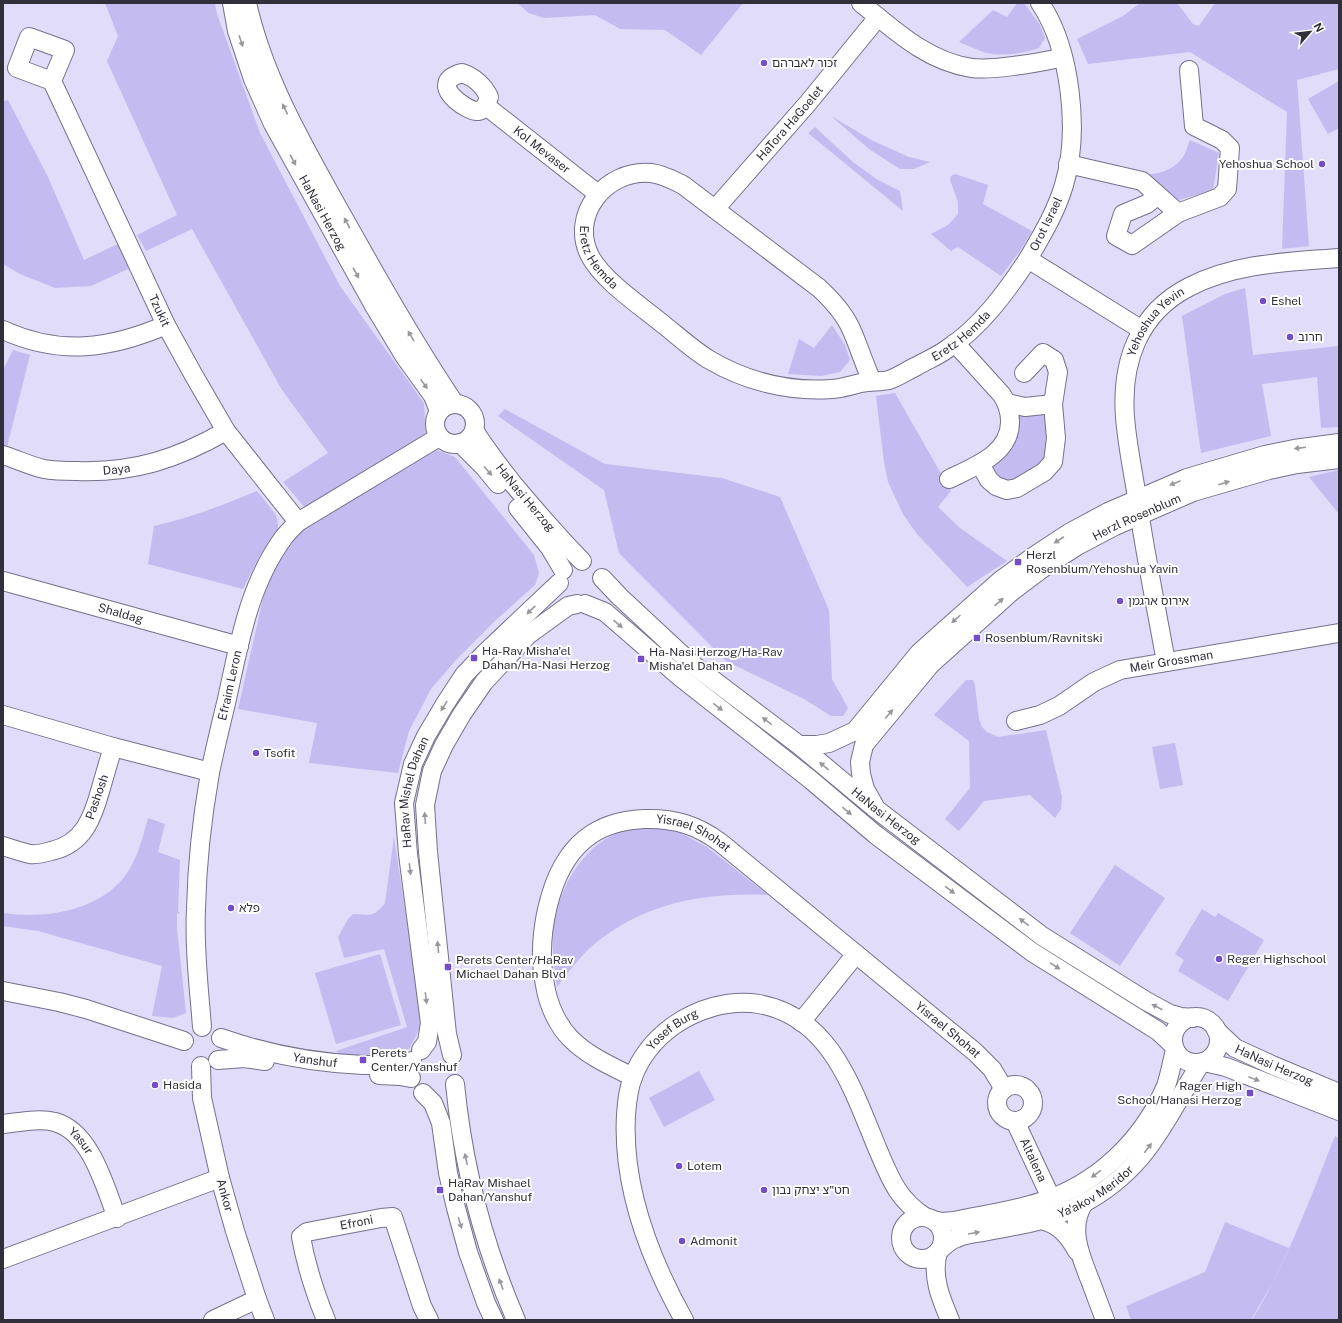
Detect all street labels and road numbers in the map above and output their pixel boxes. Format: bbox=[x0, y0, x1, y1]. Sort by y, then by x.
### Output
street label: HaTora HaGoelet bbox=[754, 83, 826, 163]
street label: Kol Mevaser bbox=[511, 123, 573, 177]
street label: HaNasi Herzog bbox=[296, 173, 349, 253]
street label: Orot Israel bbox=[1027, 194, 1065, 253]
street label: Eretz Hemda bbox=[577, 225, 621, 292]
street label: Yehoshua Yevin bbox=[1124, 284, 1187, 358]
street label: Tzukit bbox=[146, 292, 173, 329]
street label: Eretz Hemda bbox=[929, 308, 993, 364]
street label: Daya bbox=[102, 461, 131, 478]
street label: HaNasi Herzog bbox=[493, 461, 558, 534]
street label: Herzl Rosenblum bbox=[1090, 491, 1183, 544]
street label: Shaldag bbox=[96, 601, 145, 626]
street label: Meir Grossman bbox=[1129, 647, 1214, 675]
street label: Efraim Leron bbox=[215, 649, 244, 722]
street label: HaRav Mishel Dahan bbox=[397, 734, 432, 849]
street label: Pashosh bbox=[83, 773, 111, 821]
street label: HaNasi Herzog bbox=[849, 785, 923, 847]
street label: Yisrael Shohat bbox=[656, 812, 734, 855]
street label: Yisrael Shohat bbox=[912, 999, 984, 1061]
street label: Yosef Burg bbox=[644, 1006, 700, 1053]
street label: HaNasi Herzog bbox=[1233, 1042, 1315, 1088]
street label: Yanshuf bbox=[292, 1050, 338, 1070]
street label: Yasur bbox=[66, 1124, 96, 1157]
street label: Altalena bbox=[1017, 1136, 1049, 1184]
street label: Ya'akov Meridor bbox=[1056, 1162, 1136, 1221]
street label: Ankor bbox=[214, 1177, 236, 1214]
street label: Efroni bbox=[339, 1213, 374, 1233]

